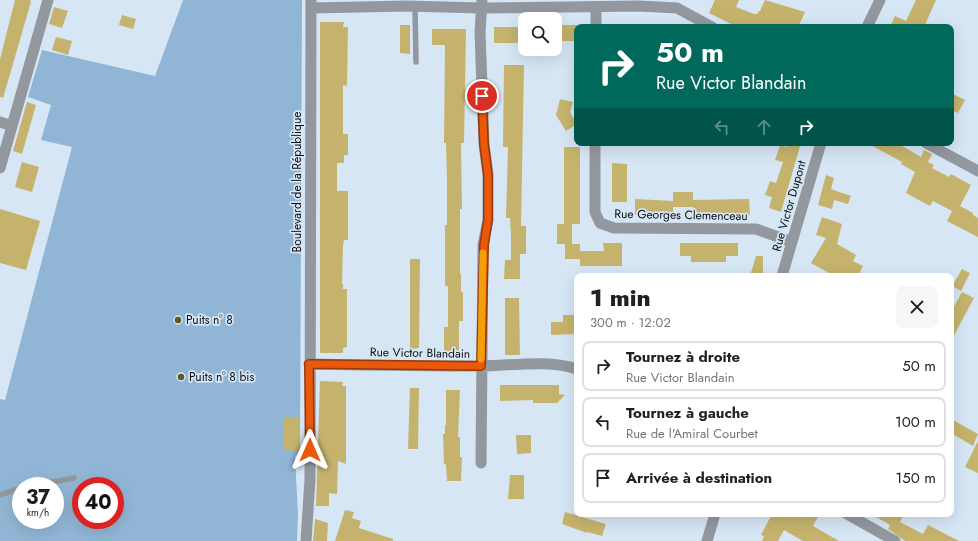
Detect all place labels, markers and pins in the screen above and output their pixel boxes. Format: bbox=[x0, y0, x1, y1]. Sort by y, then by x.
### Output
pin bbox=[465, 79, 499, 113]
place label: Puits n° 8 bbox=[186, 311, 233, 329]
marker: Puits n° 8 bbox=[173, 315, 183, 325]
place label: Puits n° 8 bis bbox=[189, 368, 254, 386]
marker: Puits n° 8 bis bbox=[176, 372, 186, 382]

